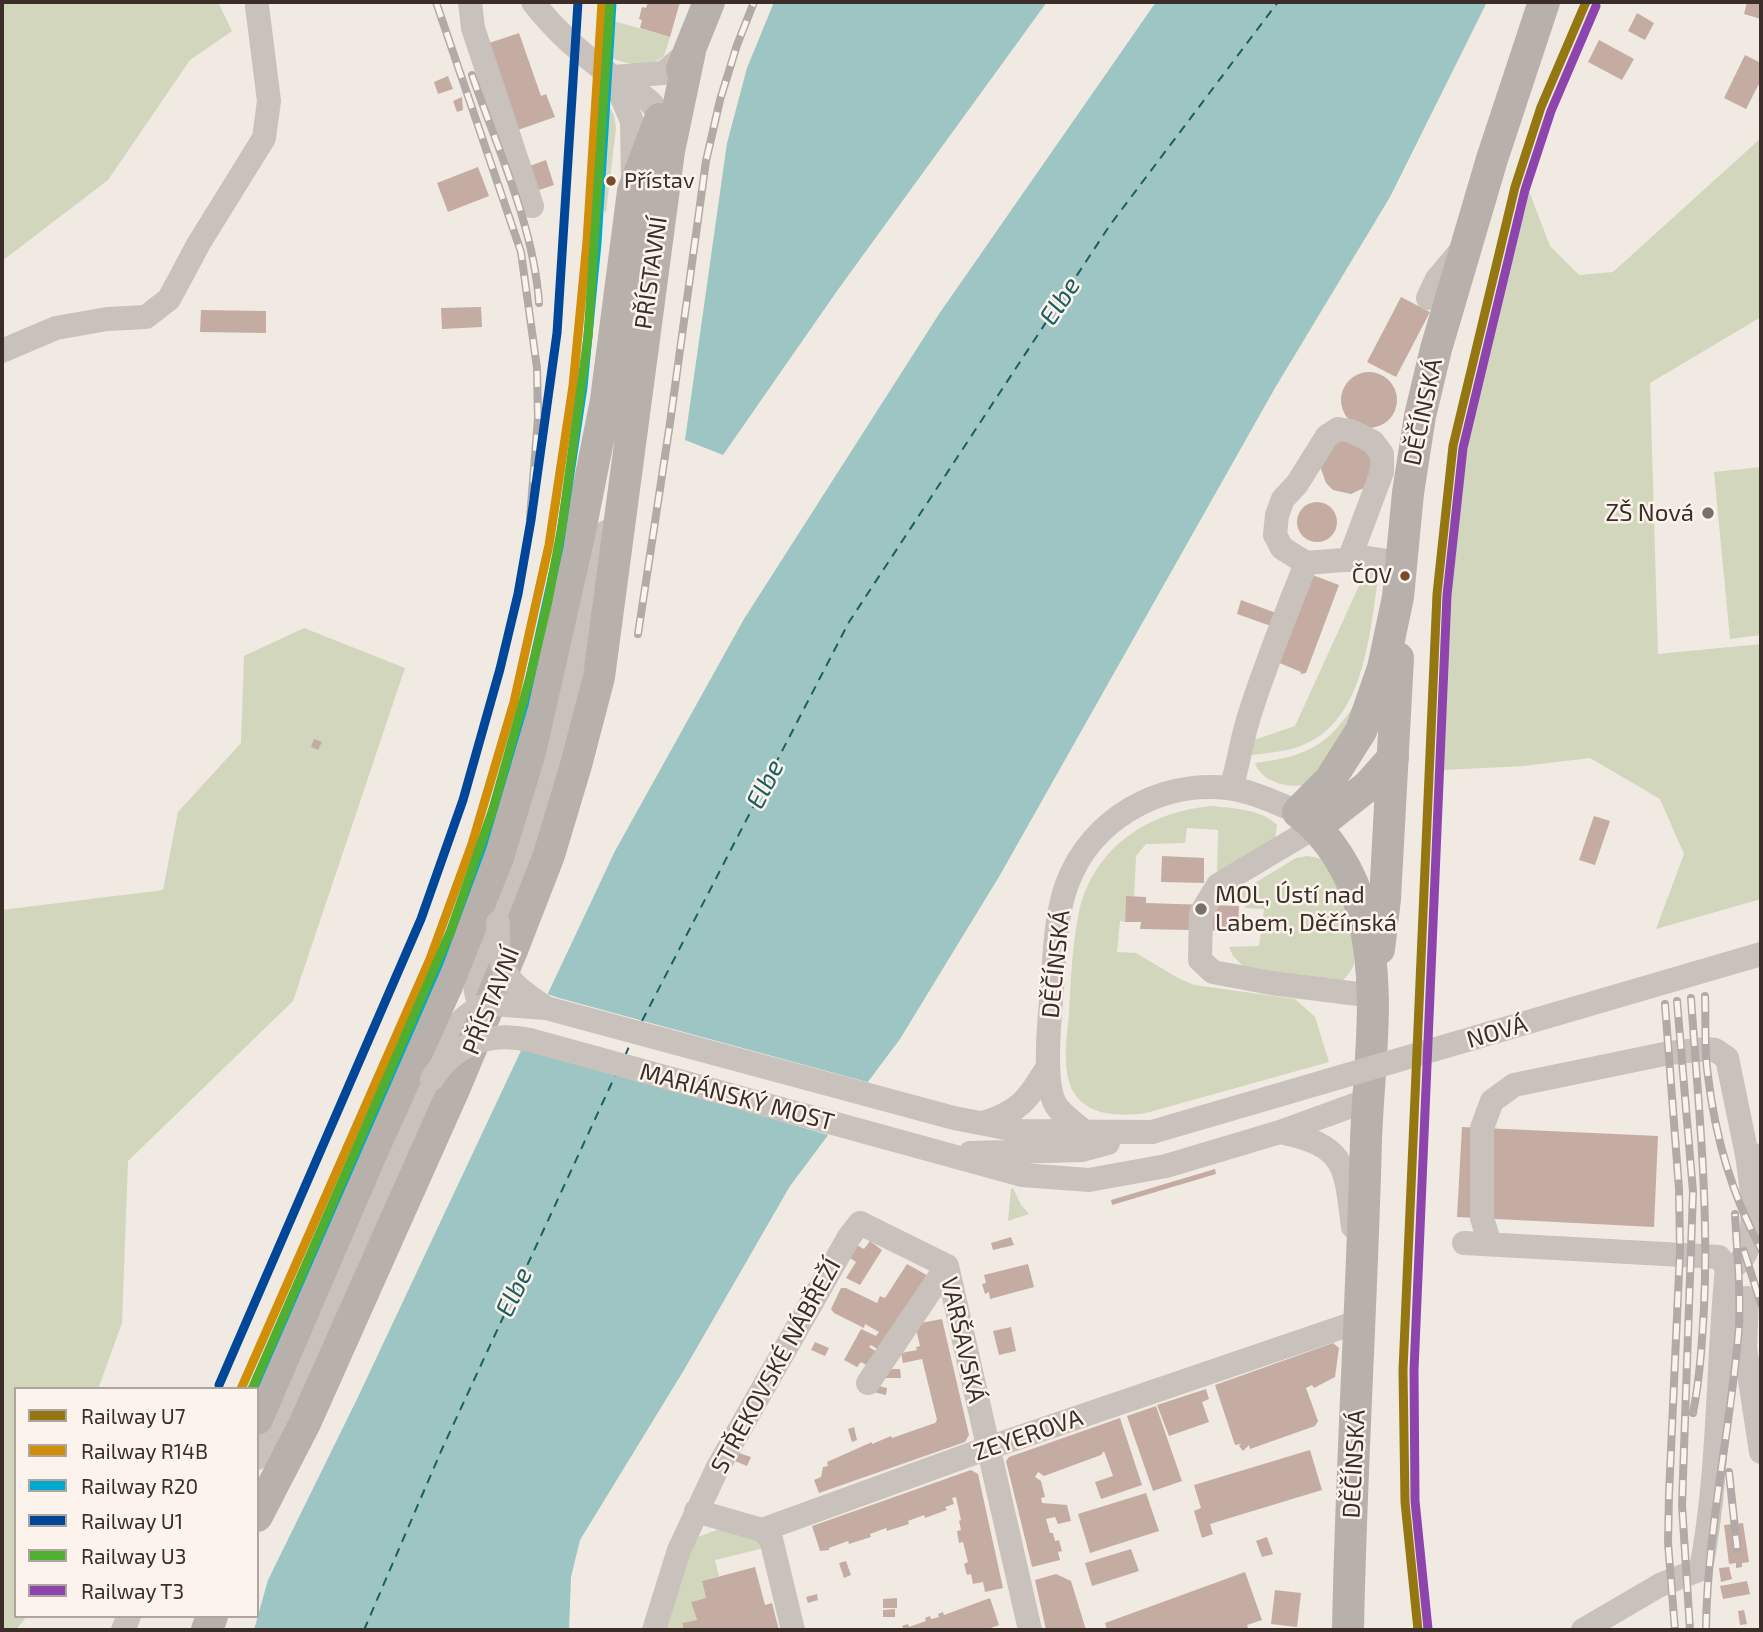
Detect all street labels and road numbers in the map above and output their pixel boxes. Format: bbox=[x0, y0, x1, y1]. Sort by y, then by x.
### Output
street label: PŘÍSTAVNÍ bbox=[629, 215, 673, 331]
street label: DĚČÍNSKÁ bbox=[1398, 356, 1448, 468]
street label: DĚČÍNSKÁ bbox=[1036, 908, 1076, 1020]
street label: PŘÍSTAVNÍ bbox=[456, 943, 526, 1059]
street label: NOVÁ bbox=[1463, 1010, 1531, 1054]
street label: MARIÁNSKÝ MOST bbox=[637, 1057, 837, 1137]
street label: STŘEKOVSKÉ NÁBŘEŽÍ bbox=[705, 1254, 847, 1478]
street label: VARŠAVSKÁ bbox=[935, 1274, 991, 1406]
street label: ZEYEROVA bbox=[970, 1403, 1086, 1467]
street label: DĚČÍNSKÁ bbox=[1337, 1409, 1371, 1519]

